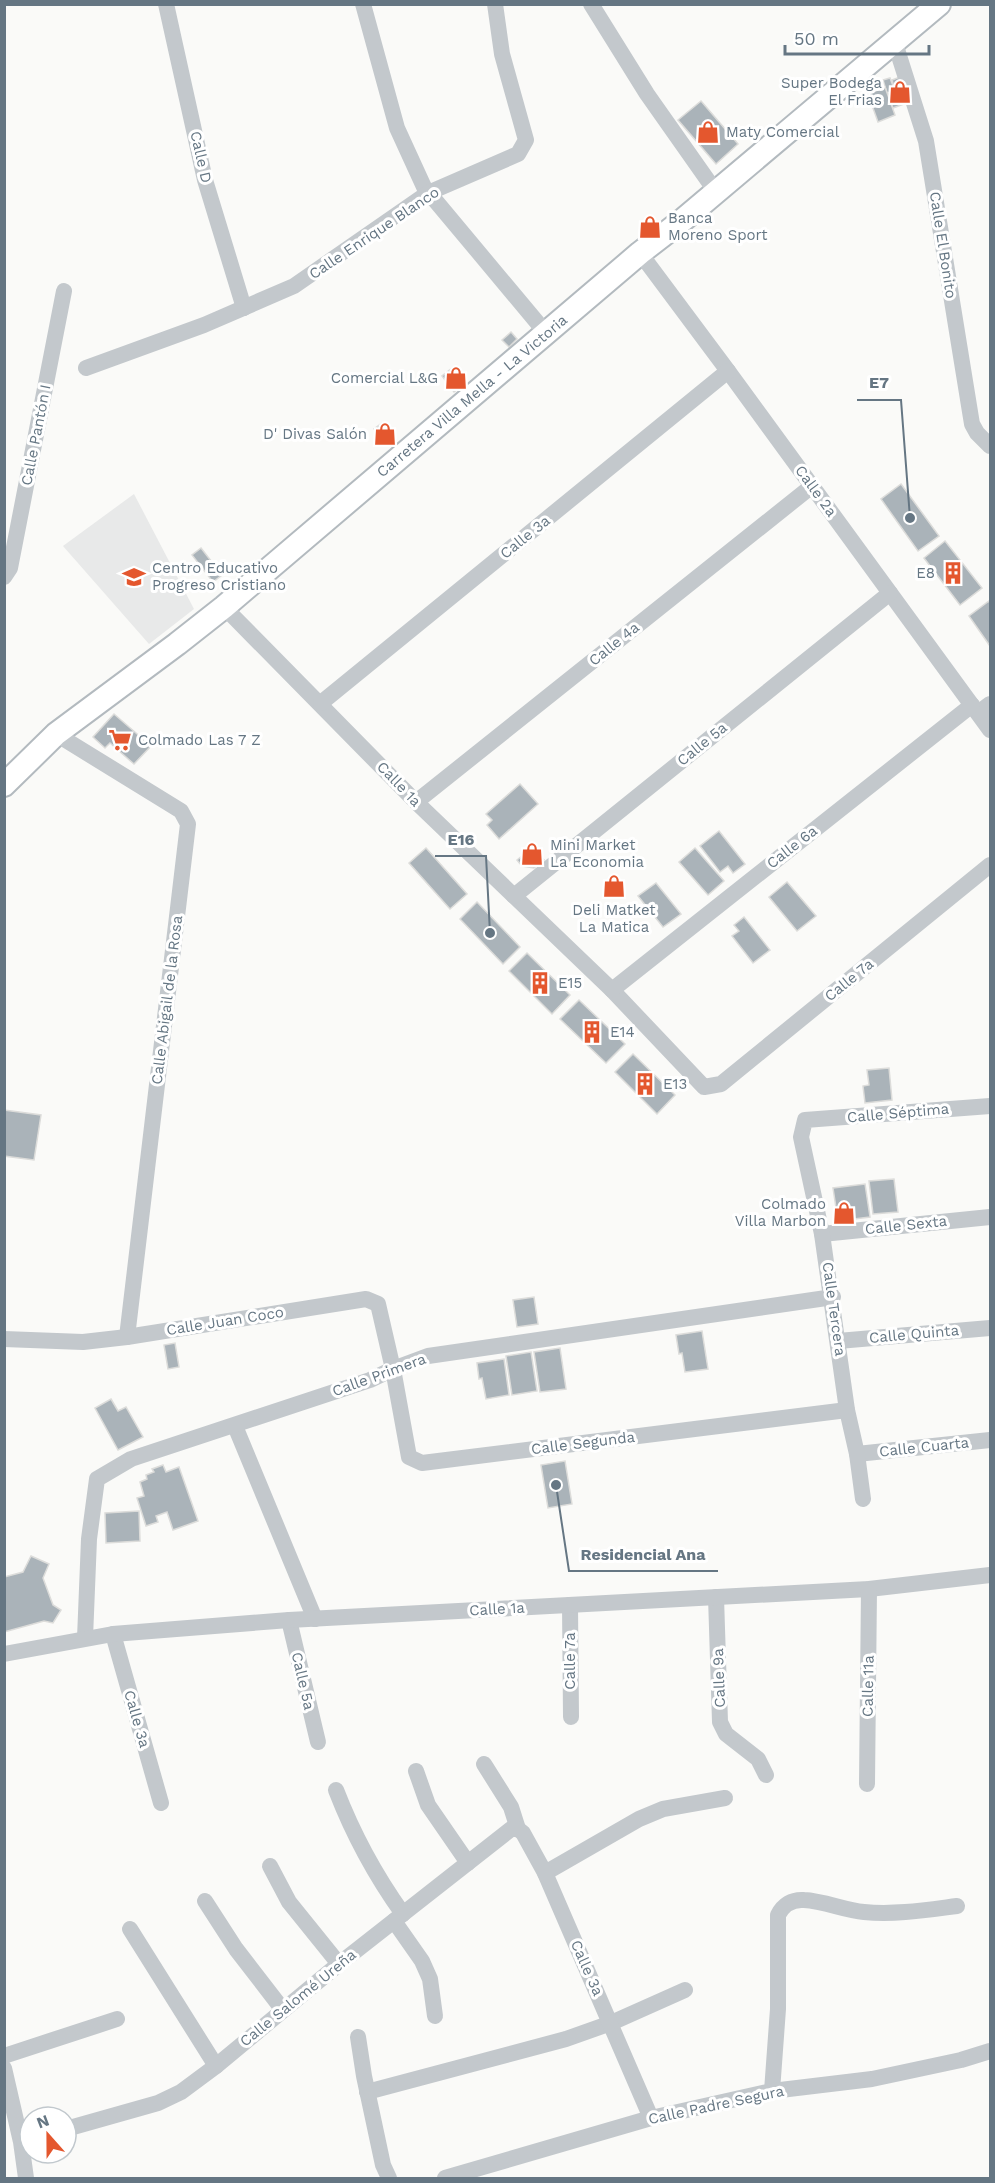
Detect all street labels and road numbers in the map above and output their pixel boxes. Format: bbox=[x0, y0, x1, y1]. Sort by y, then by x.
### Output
street label: Calle D bbox=[186, 129, 216, 185]
street label: Calle Enrique Blanco bbox=[306, 183, 442, 283]
street label: Calle El Bonito bbox=[926, 190, 960, 300]
street label: Carretera Villa Mella - La Victoria bbox=[373, 311, 571, 481]
street label: Calle Pantón I bbox=[17, 383, 55, 487]
street label: Calle 2a bbox=[791, 462, 841, 521]
street label: Calle 3a bbox=[496, 511, 554, 563]
street label: Calle 4a bbox=[585, 618, 643, 670]
street label: Calle 5a bbox=[673, 718, 731, 770]
street label: Calle 1a bbox=[373, 758, 425, 811]
street label: Calle 6a bbox=[763, 821, 821, 872]
street label: Calle Abigail de la Rosa bbox=[148, 914, 186, 1086]
street label: Calle 7a bbox=[821, 955, 877, 1005]
street label: Calle Séptima bbox=[846, 1100, 950, 1126]
street label: Calle Sexta bbox=[864, 1212, 948, 1238]
street label: Calle Tercera bbox=[818, 1261, 850, 1358]
street label: Calle Juan Coco bbox=[165, 1303, 285, 1339]
street label: Calle Quinta bbox=[868, 1321, 960, 1347]
street label: Calle Primera bbox=[330, 1350, 429, 1400]
street label: Calle Segunda bbox=[530, 1428, 636, 1458]
street label: Calle Cuarta bbox=[878, 1433, 970, 1461]
street label: Calle 1a bbox=[469, 1599, 526, 1619]
street label: Calle 7a bbox=[561, 1632, 579, 1690]
street label: Calle 9a bbox=[709, 1647, 729, 1708]
street label: Calle 5a bbox=[288, 1650, 319, 1712]
street label: Calle 11a bbox=[858, 1655, 878, 1717]
street label: Calle 3a bbox=[120, 1688, 154, 1750]
street label: Calle 3a bbox=[567, 1937, 607, 1999]
street label: Calle Salomé Ureña bbox=[236, 1945, 360, 2050]
street label: Calle Padre Segura bbox=[646, 2082, 786, 2128]

